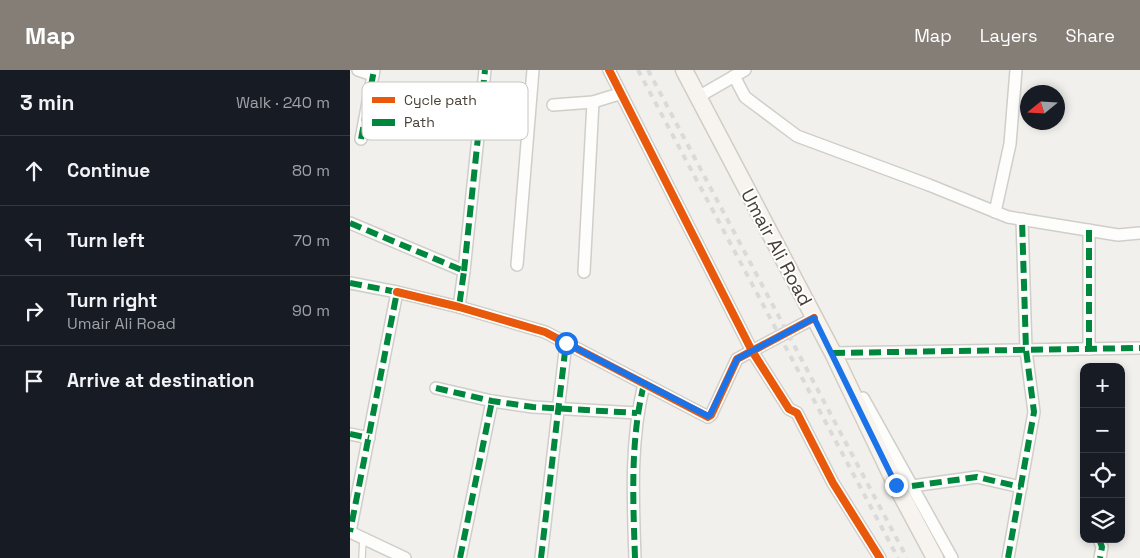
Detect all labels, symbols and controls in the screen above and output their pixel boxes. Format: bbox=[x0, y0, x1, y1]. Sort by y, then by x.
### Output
text: Map bbox=[25, 20, 75, 51]
text: Map bbox=[914, 24, 952, 47]
text: Layers bbox=[980, 24, 1037, 47]
text: Share bbox=[1065, 24, 1115, 47]
legend bbox=[362, 82, 528, 140]
north arrow bbox=[1020, 85, 1065, 130]
text: 3 min bbox=[20, 89, 75, 116]
text: Cycle path bbox=[404, 91, 477, 109]
text: Walk · 240 m bbox=[236, 92, 330, 113]
text: Path bbox=[404, 113, 435, 131]
icon: ahead bbox=[20, 157, 48, 185]
text: Continue bbox=[67, 158, 150, 183]
text: 80 m bbox=[292, 160, 330, 181]
street label: Umair Ali Road bbox=[735, 184, 818, 310]
icon: left bbox=[20, 227, 48, 255]
text: Turn left bbox=[67, 228, 145, 253]
text: 70 m bbox=[293, 230, 330, 251]
text: Turn right bbox=[67, 288, 157, 313]
icon: right bbox=[20, 297, 48, 325]
text: 90 m bbox=[292, 300, 330, 321]
text: Umair Ali Road bbox=[67, 313, 176, 334]
route start bbox=[555, 332, 578, 355]
map controls bbox=[1080, 363, 1125, 543]
button: + bbox=[1080, 363, 1125, 408]
icon: arrive bbox=[20, 367, 48, 395]
text: Arrive at destination bbox=[67, 368, 255, 393]
button: − bbox=[1080, 408, 1125, 453]
button: locate bbox=[1080, 453, 1125, 498]
route end bbox=[885, 474, 908, 497]
button: layers bbox=[1080, 498, 1125, 543]

